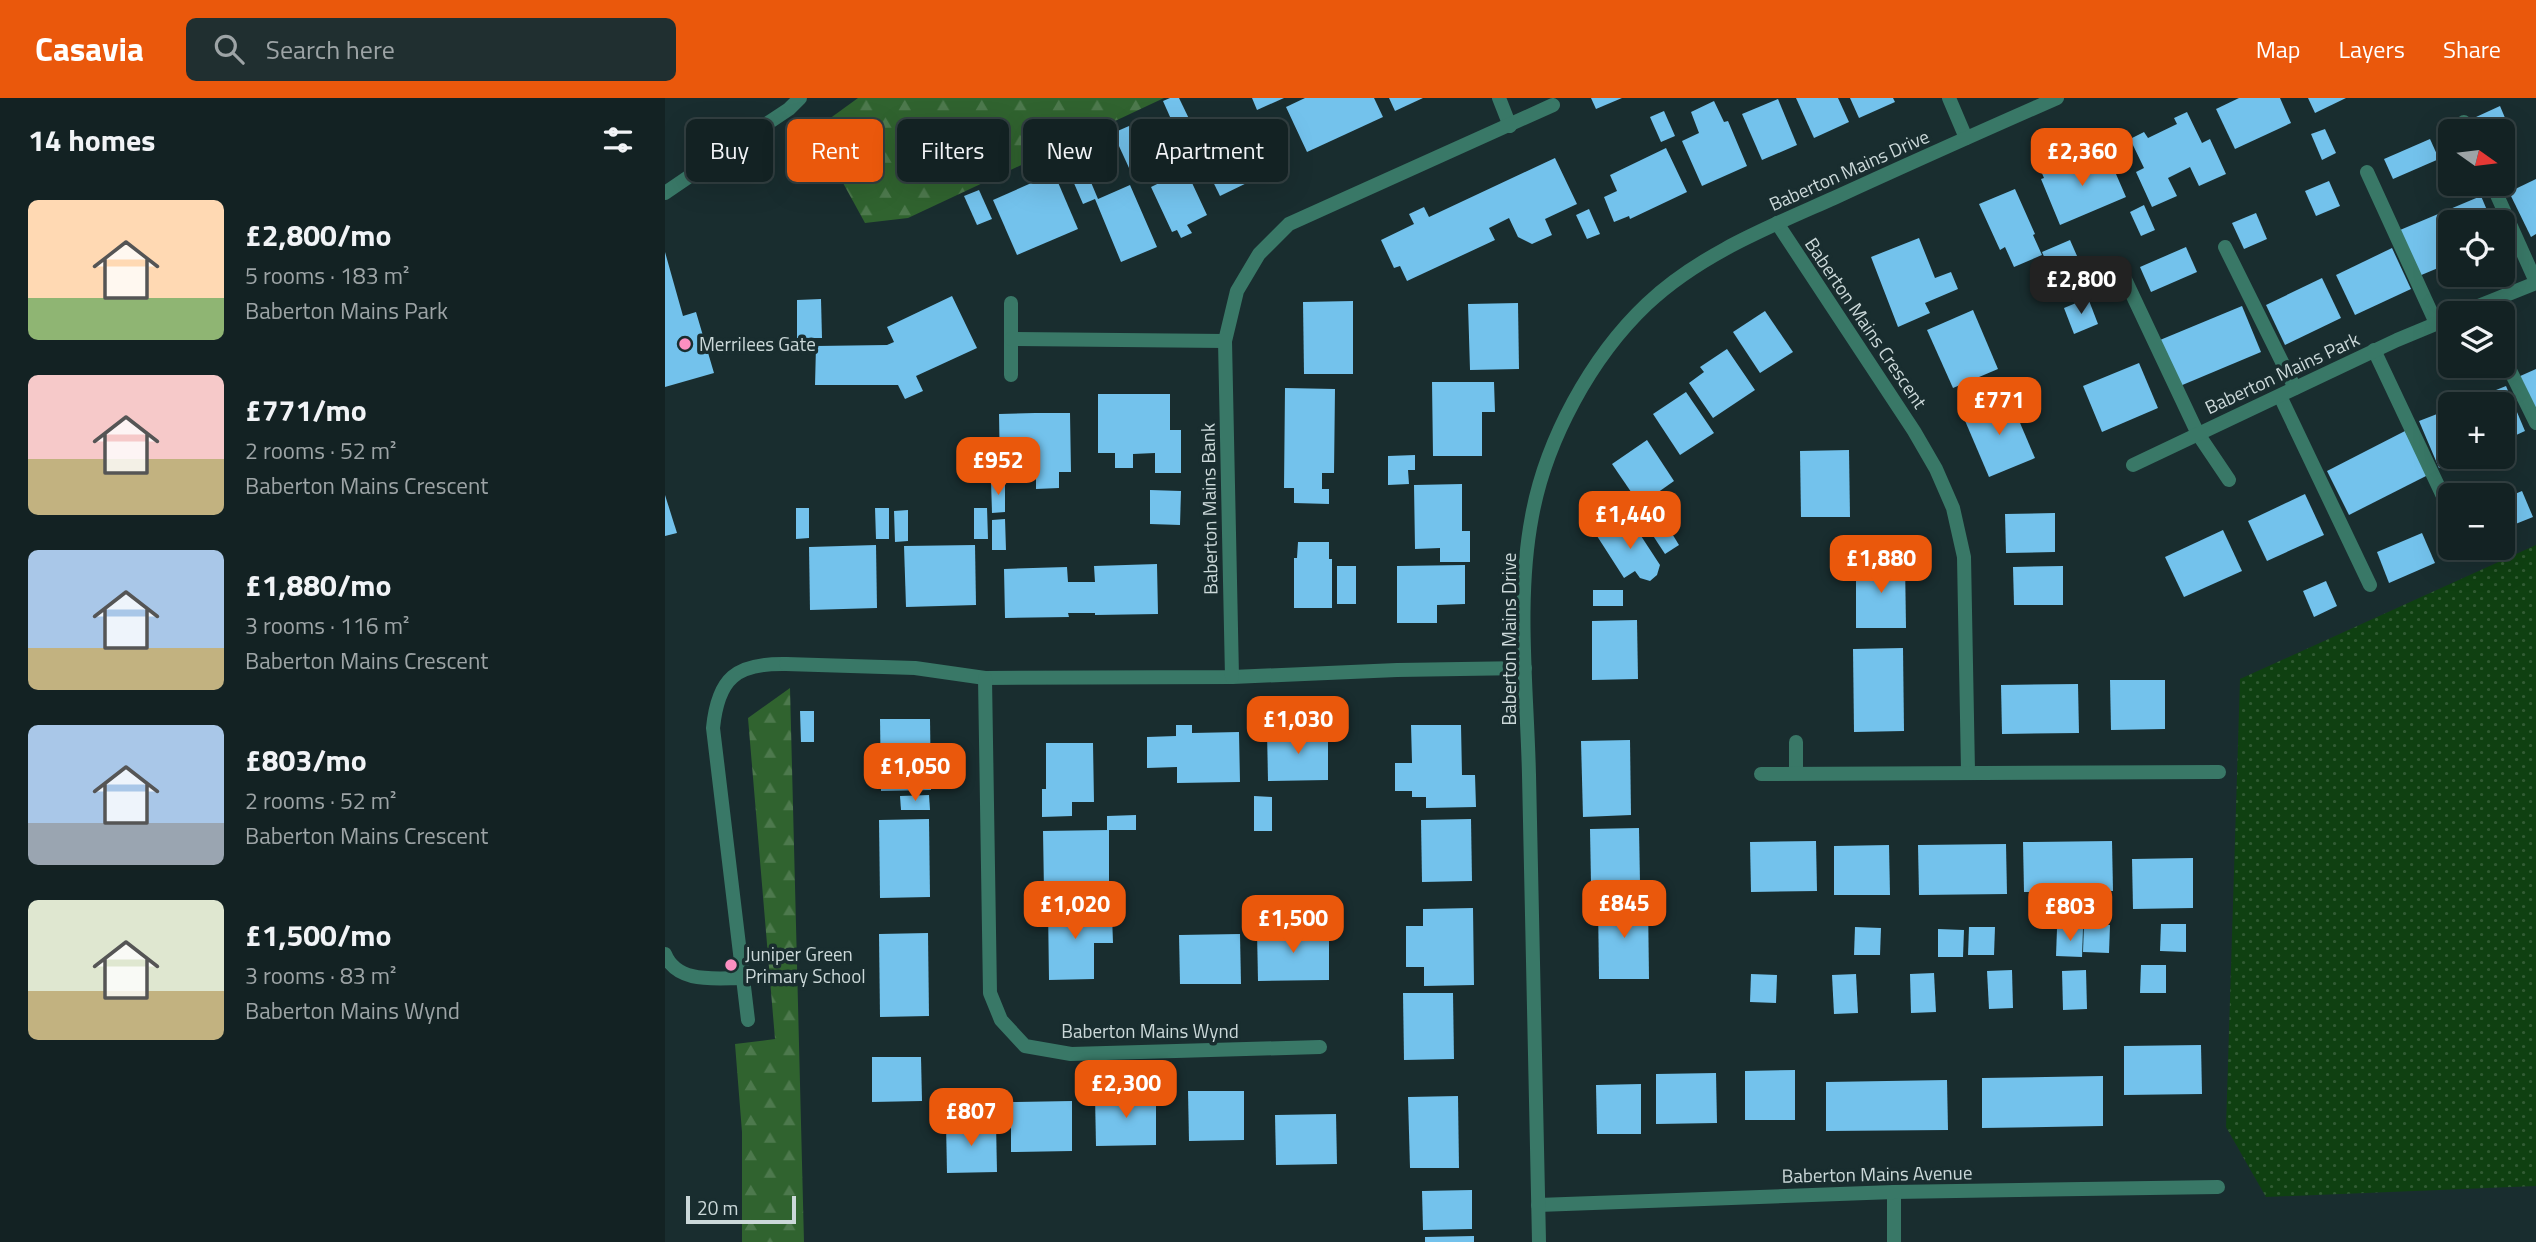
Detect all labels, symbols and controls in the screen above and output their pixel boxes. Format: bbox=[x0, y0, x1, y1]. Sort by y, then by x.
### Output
search box bbox=[186, 18, 676, 81]
text: Casavia bbox=[35, 24, 144, 74]
icon: search bbox=[210, 30, 248, 68]
text: Search here bbox=[266, 30, 395, 69]
text: Map bbox=[2256, 31, 2301, 67]
text: Layers bbox=[2339, 31, 2405, 67]
text: Share bbox=[2443, 31, 2501, 67]
text: 14 homes bbox=[28, 117, 155, 163]
chip: Buy bbox=[686, 119, 773, 182]
chip: Rent bbox=[787, 119, 883, 182]
chip: Filters bbox=[897, 119, 1009, 182]
chip: New bbox=[1023, 119, 1117, 182]
chip: Apartment bbox=[1131, 119, 1288, 182]
north arrow bbox=[2438, 119, 2515, 196]
map controls bbox=[2438, 119, 2515, 560]
icon: filters bbox=[599, 121, 637, 159]
street label: Baberton Mains Drive bbox=[1764, 121, 1934, 218]
pin: £2,360 bbox=[2025, 129, 2139, 188]
text: £2,360 bbox=[2047, 133, 2117, 168]
button: locate bbox=[2438, 210, 2515, 287]
text: £2,800/mo bbox=[245, 212, 391, 258]
icon: home bbox=[84, 228, 168, 312]
street label: Baberton Mains Crescent bbox=[1798, 231, 1935, 414]
pin: £2,800 bbox=[2024, 256, 2138, 316]
text: 5 rooms · 183 m² bbox=[245, 258, 409, 293]
text: £2,800 bbox=[2046, 261, 2116, 296]
text: Baberton Mains Park bbox=[245, 293, 448, 328]
button: layers bbox=[2438, 301, 2515, 378]
street label: Baberton Mains Park bbox=[2200, 324, 2364, 421]
place label: Merrilees Gate bbox=[699, 329, 816, 358]
marker: Merrilees Gate bbox=[677, 336, 693, 352]
pin: £771 bbox=[1958, 378, 2040, 437]
text: £771 bbox=[1973, 382, 2025, 417]
text: £771/mo bbox=[245, 387, 367, 433]
button: + bbox=[2438, 392, 2515, 469]
icon: home bbox=[84, 403, 168, 487]
street label: Baberton Mains Bank bbox=[1193, 423, 1224, 595]
text: 2 rooms · 52 m² bbox=[245, 433, 396, 468]
pin: £952 bbox=[957, 438, 1039, 497]
text: £952 bbox=[972, 442, 1024, 477]
text: Baberton Mains Crescent bbox=[245, 468, 488, 503]
button: − bbox=[2438, 483, 2515, 560]
pin: £1,440 bbox=[1573, 491, 1687, 551]
text: £1,440 bbox=[1595, 496, 1665, 531]
pin: £1,880 bbox=[1824, 536, 1938, 595]
text: £1,880 bbox=[1846, 540, 1916, 575]
street label: Baberton Mains Drive bbox=[1494, 553, 1523, 725]
text: £1,880/mo bbox=[245, 562, 391, 608]
icon: home bbox=[84, 578, 168, 662]
text: 3 rooms · 116 m² bbox=[245, 608, 409, 643]
text: Baberton Mains Crescent bbox=[245, 643, 488, 678]
pin: £1,030 bbox=[1241, 696, 1355, 756]
text: £1,030 bbox=[1263, 701, 1333, 736]
text: £803/mo bbox=[245, 737, 367, 783]
pin: £1,050 bbox=[858, 744, 972, 803]
text: £1,050 bbox=[880, 748, 950, 783]
icon: home bbox=[84, 753, 168, 837]
text: 2 rooms · 52 m² bbox=[245, 783, 396, 818]
text: Baberton Mains Crescent bbox=[245, 818, 488, 853]
pin: £845 bbox=[1583, 880, 1665, 940]
pin: £1,020 bbox=[1018, 882, 1132, 941]
pin: £803 bbox=[2029, 884, 2111, 943]
text: £845 bbox=[1598, 885, 1650, 920]
text: £1,020 bbox=[1040, 886, 1110, 921]
text: £803 bbox=[2044, 888, 2096, 923]
pin: £1,500 bbox=[1236, 896, 1350, 955]
text: £1,500 bbox=[1258, 900, 1328, 935]
text: £1,500/mo bbox=[245, 912, 391, 958]
icon: home bbox=[84, 928, 168, 1012]
place label: Juniper Green Primary School bbox=[745, 939, 866, 990]
marker: Juniper Green Primary School bbox=[723, 957, 739, 973]
text: 3 rooms · 83 m² bbox=[245, 958, 396, 993]
text: Baberton Mains Wynd bbox=[245, 993, 460, 1028]
street label: Baberton Mains Wynd bbox=[1061, 1016, 1239, 1045]
pin: £2,300 bbox=[1069, 1060, 1183, 1120]
text: £2,300 bbox=[1091, 1065, 1161, 1100]
pin: £807 bbox=[930, 1088, 1012, 1148]
text: £807 bbox=[945, 1093, 997, 1128]
street label: Baberton Mains Avenue bbox=[1781, 1157, 1973, 1190]
scale bar bbox=[686, 1193, 796, 1225]
text: 20 m bbox=[697, 1193, 738, 1222]

